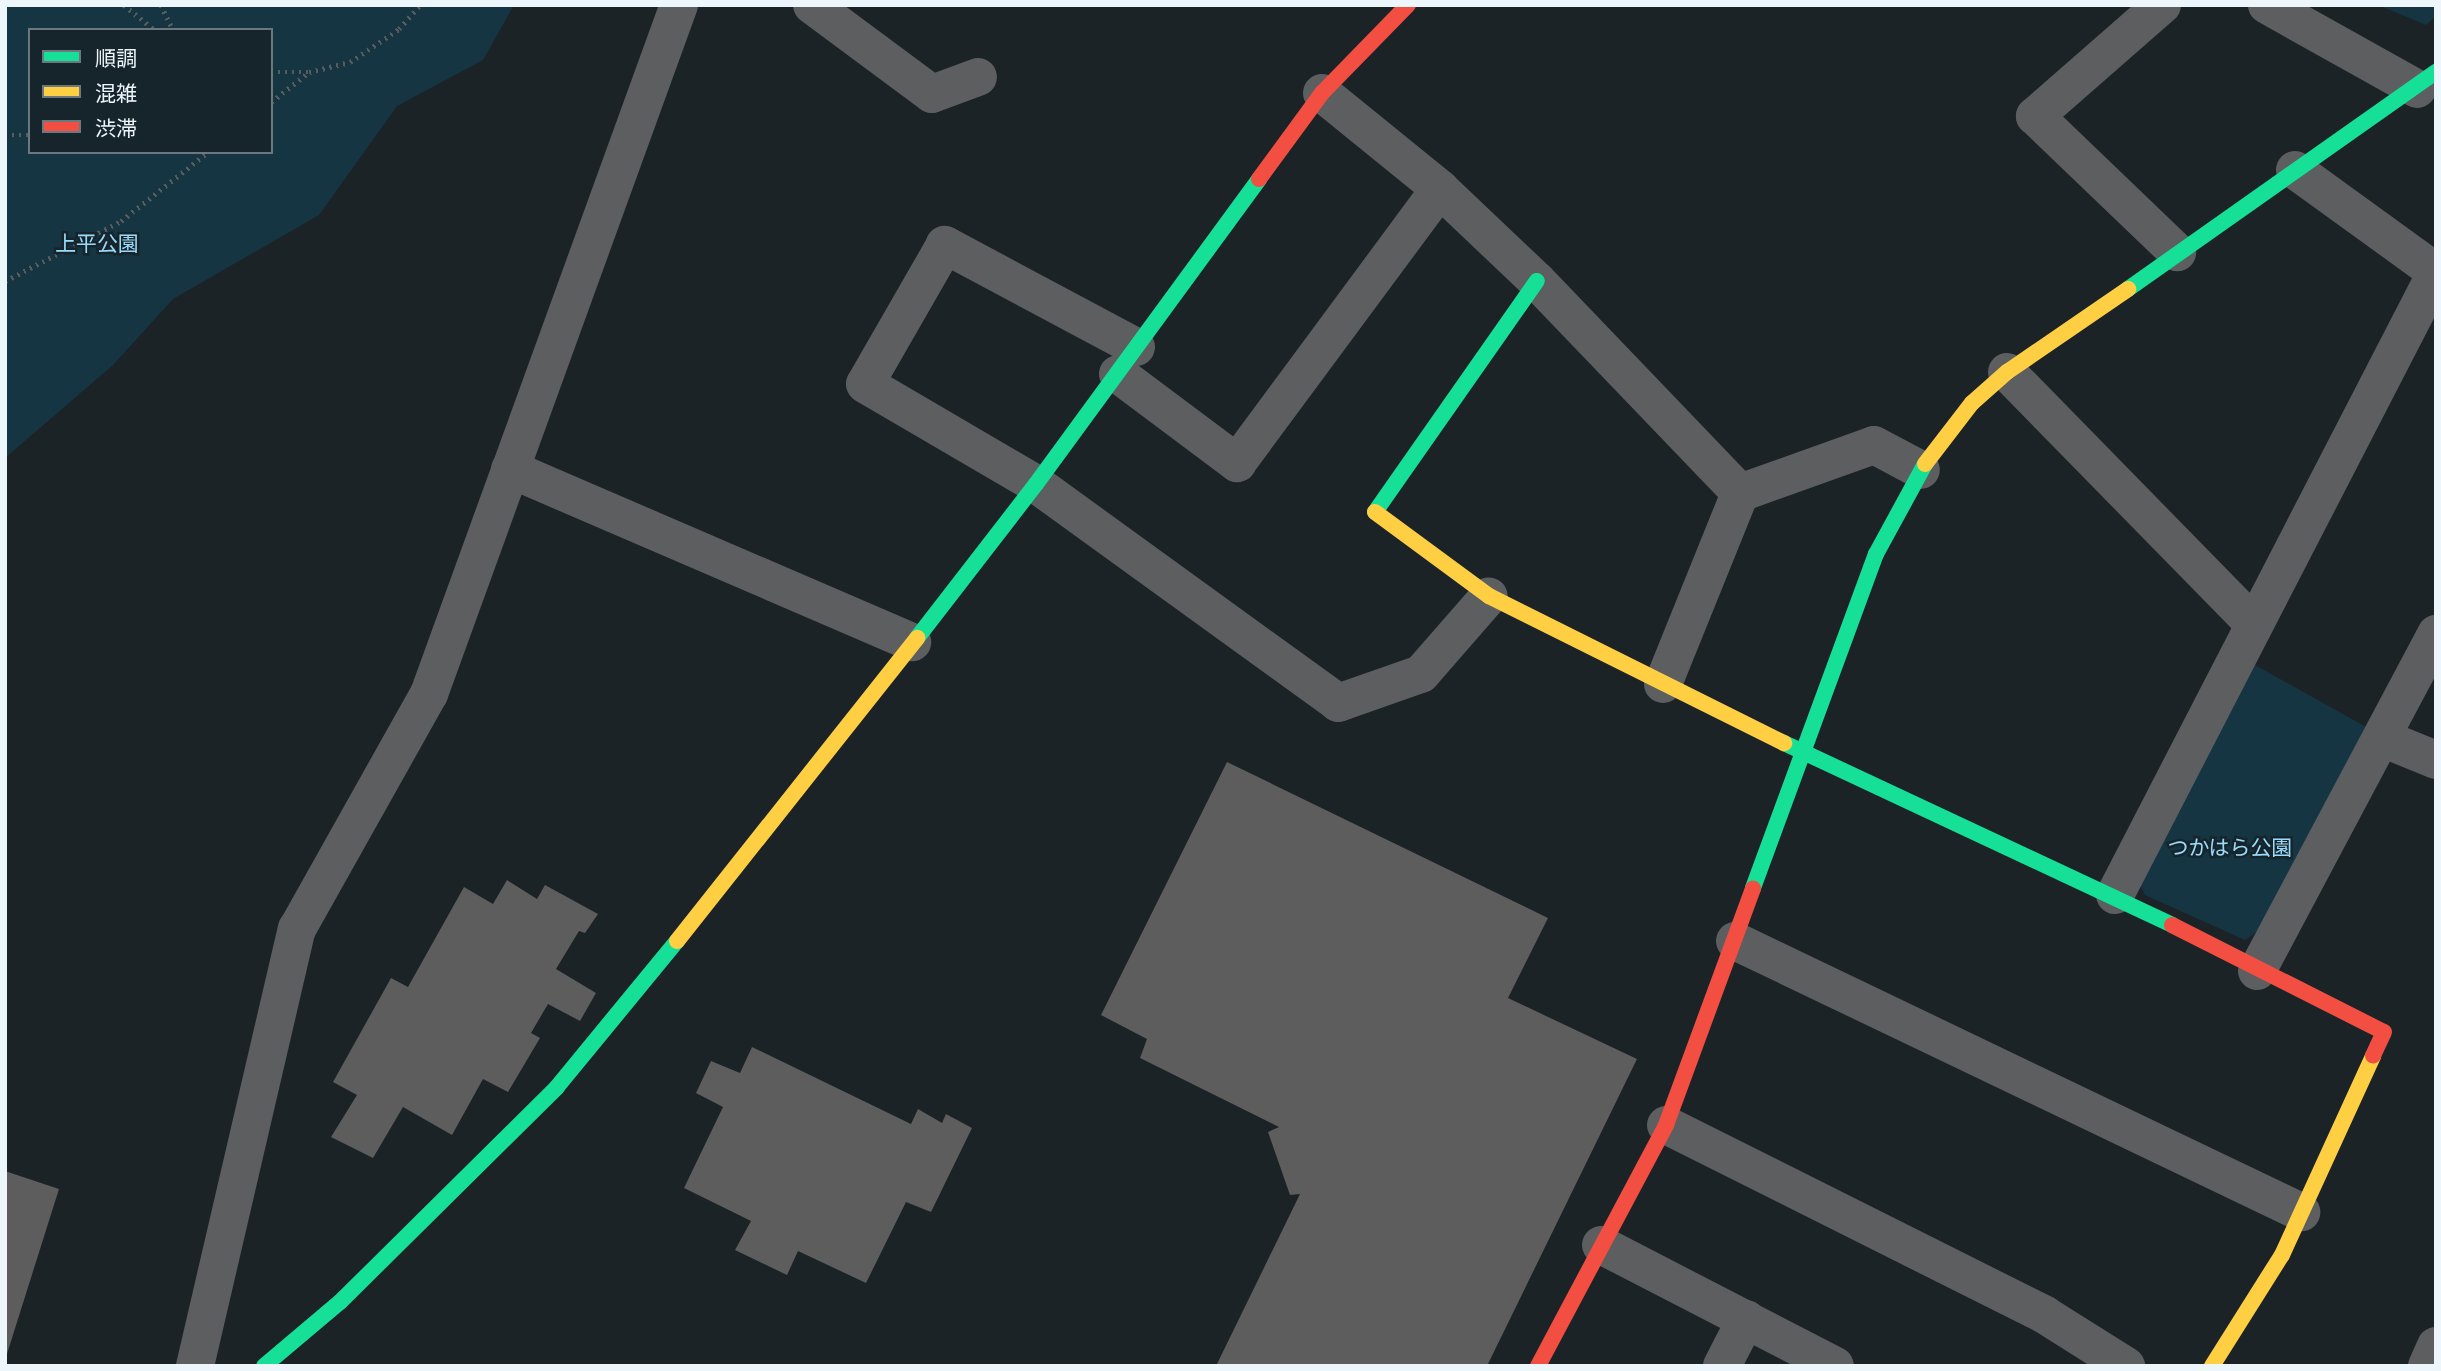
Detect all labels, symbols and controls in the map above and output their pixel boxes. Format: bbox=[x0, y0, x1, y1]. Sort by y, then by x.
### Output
legend bbox=[28, 28, 273, 154]
text: 順調 bbox=[95, 47, 137, 71]
text: 混雑 bbox=[95, 82, 137, 106]
text: 渋滞 bbox=[95, 117, 137, 141]
park label: 上平公園 bbox=[55, 231, 139, 257]
park label: つかはら公園 bbox=[2167, 835, 2293, 861]

